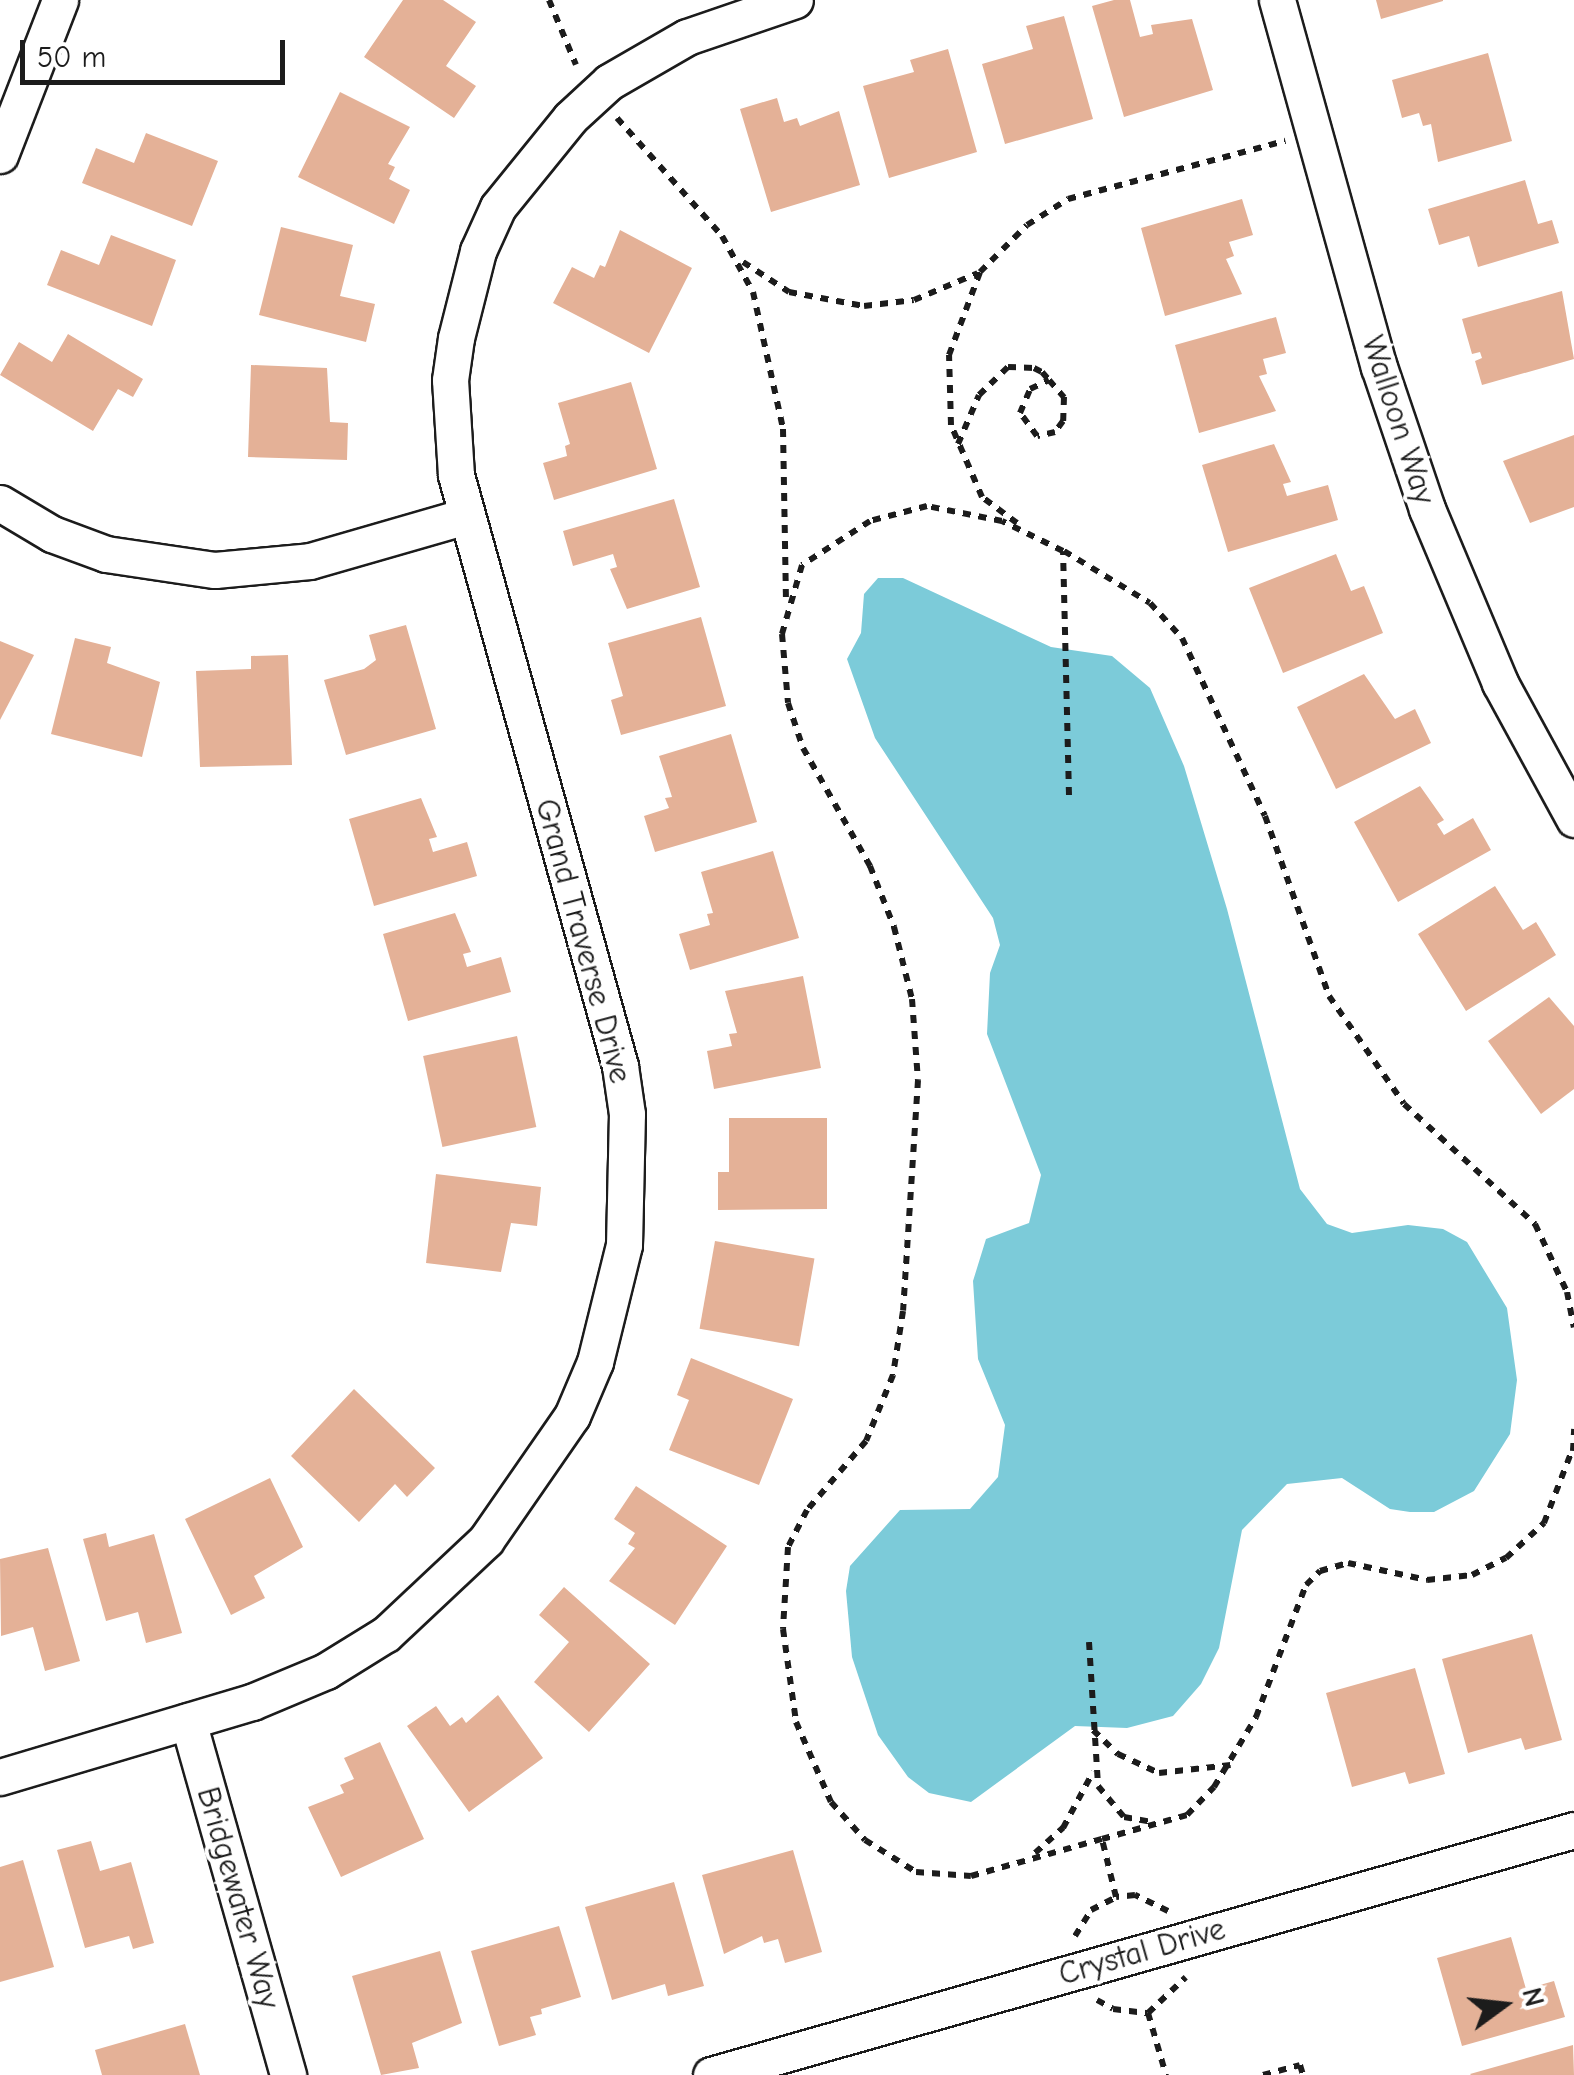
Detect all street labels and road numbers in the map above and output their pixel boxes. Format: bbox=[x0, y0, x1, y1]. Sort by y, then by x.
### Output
street label: Walloon Way bbox=[1353, 331, 1443, 509]
street label: Grand Traverse Drive bbox=[527, 795, 639, 1087]
street label: Bridgewater Way bbox=[188, 1783, 288, 2013]
street label: Crystal Drive bbox=[1054, 1910, 1230, 1994]

